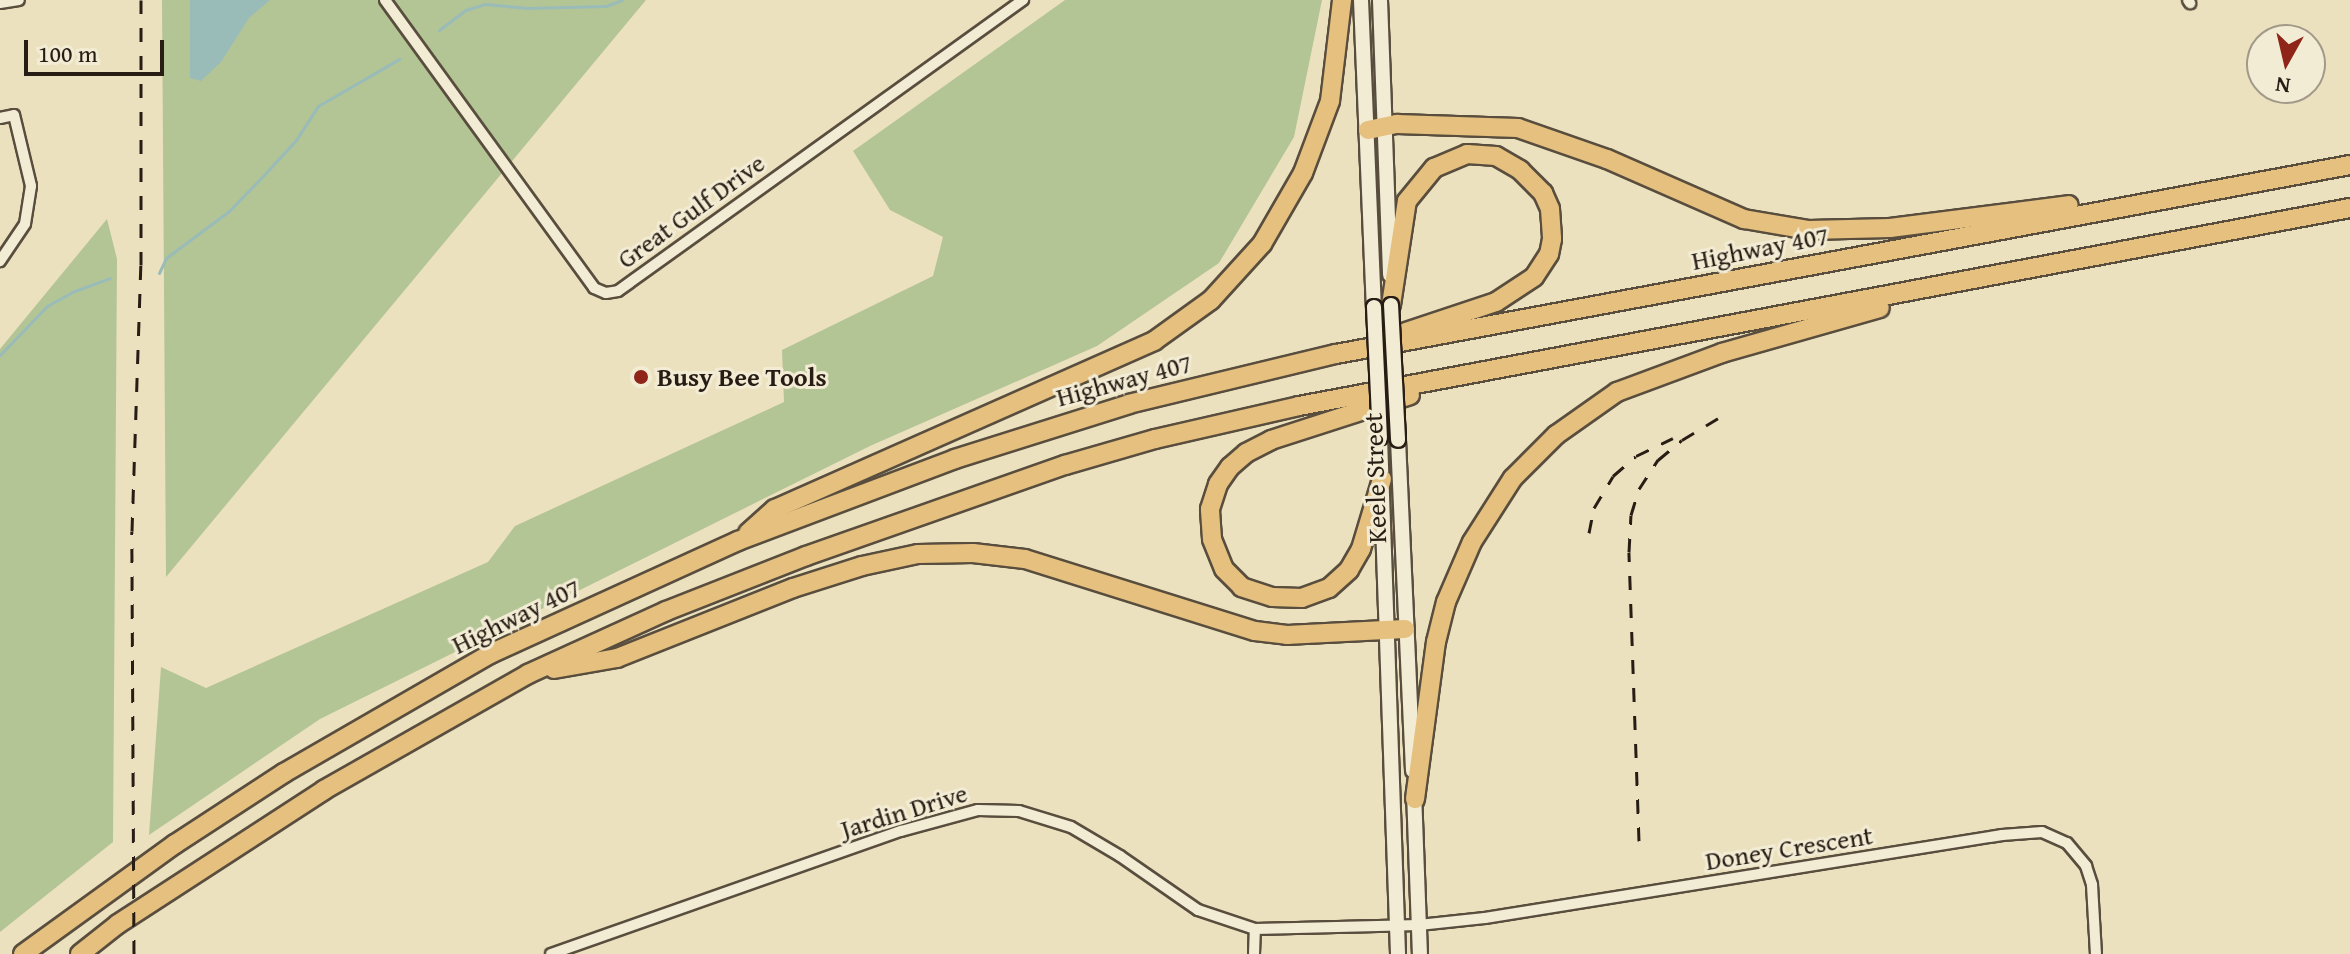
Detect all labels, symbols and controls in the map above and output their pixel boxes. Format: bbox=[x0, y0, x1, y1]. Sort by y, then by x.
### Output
scale bar bbox=[28, 24, 168, 74]
north arrow bbox=[2246, 24, 2326, 104]
text: 100 m bbox=[38, 36, 98, 71]
text: N bbox=[2273, 69, 2292, 103]
street label: Great Gulf Drive bbox=[611, 147, 771, 275]
street label: Highway 407 bbox=[1689, 219, 1831, 277]
street label: Highway 407 bbox=[1053, 347, 1195, 413]
place label: Busy Bee Tools bbox=[657, 361, 827, 393]
marker: Busy Bee Tools bbox=[632, 368, 650, 386]
street label: Keele Street bbox=[1357, 412, 1393, 544]
street label: Highway 407 bbox=[447, 572, 585, 660]
street label: Jardin Drive bbox=[837, 777, 971, 845]
street label: Doney Crescent bbox=[1703, 819, 1875, 877]

